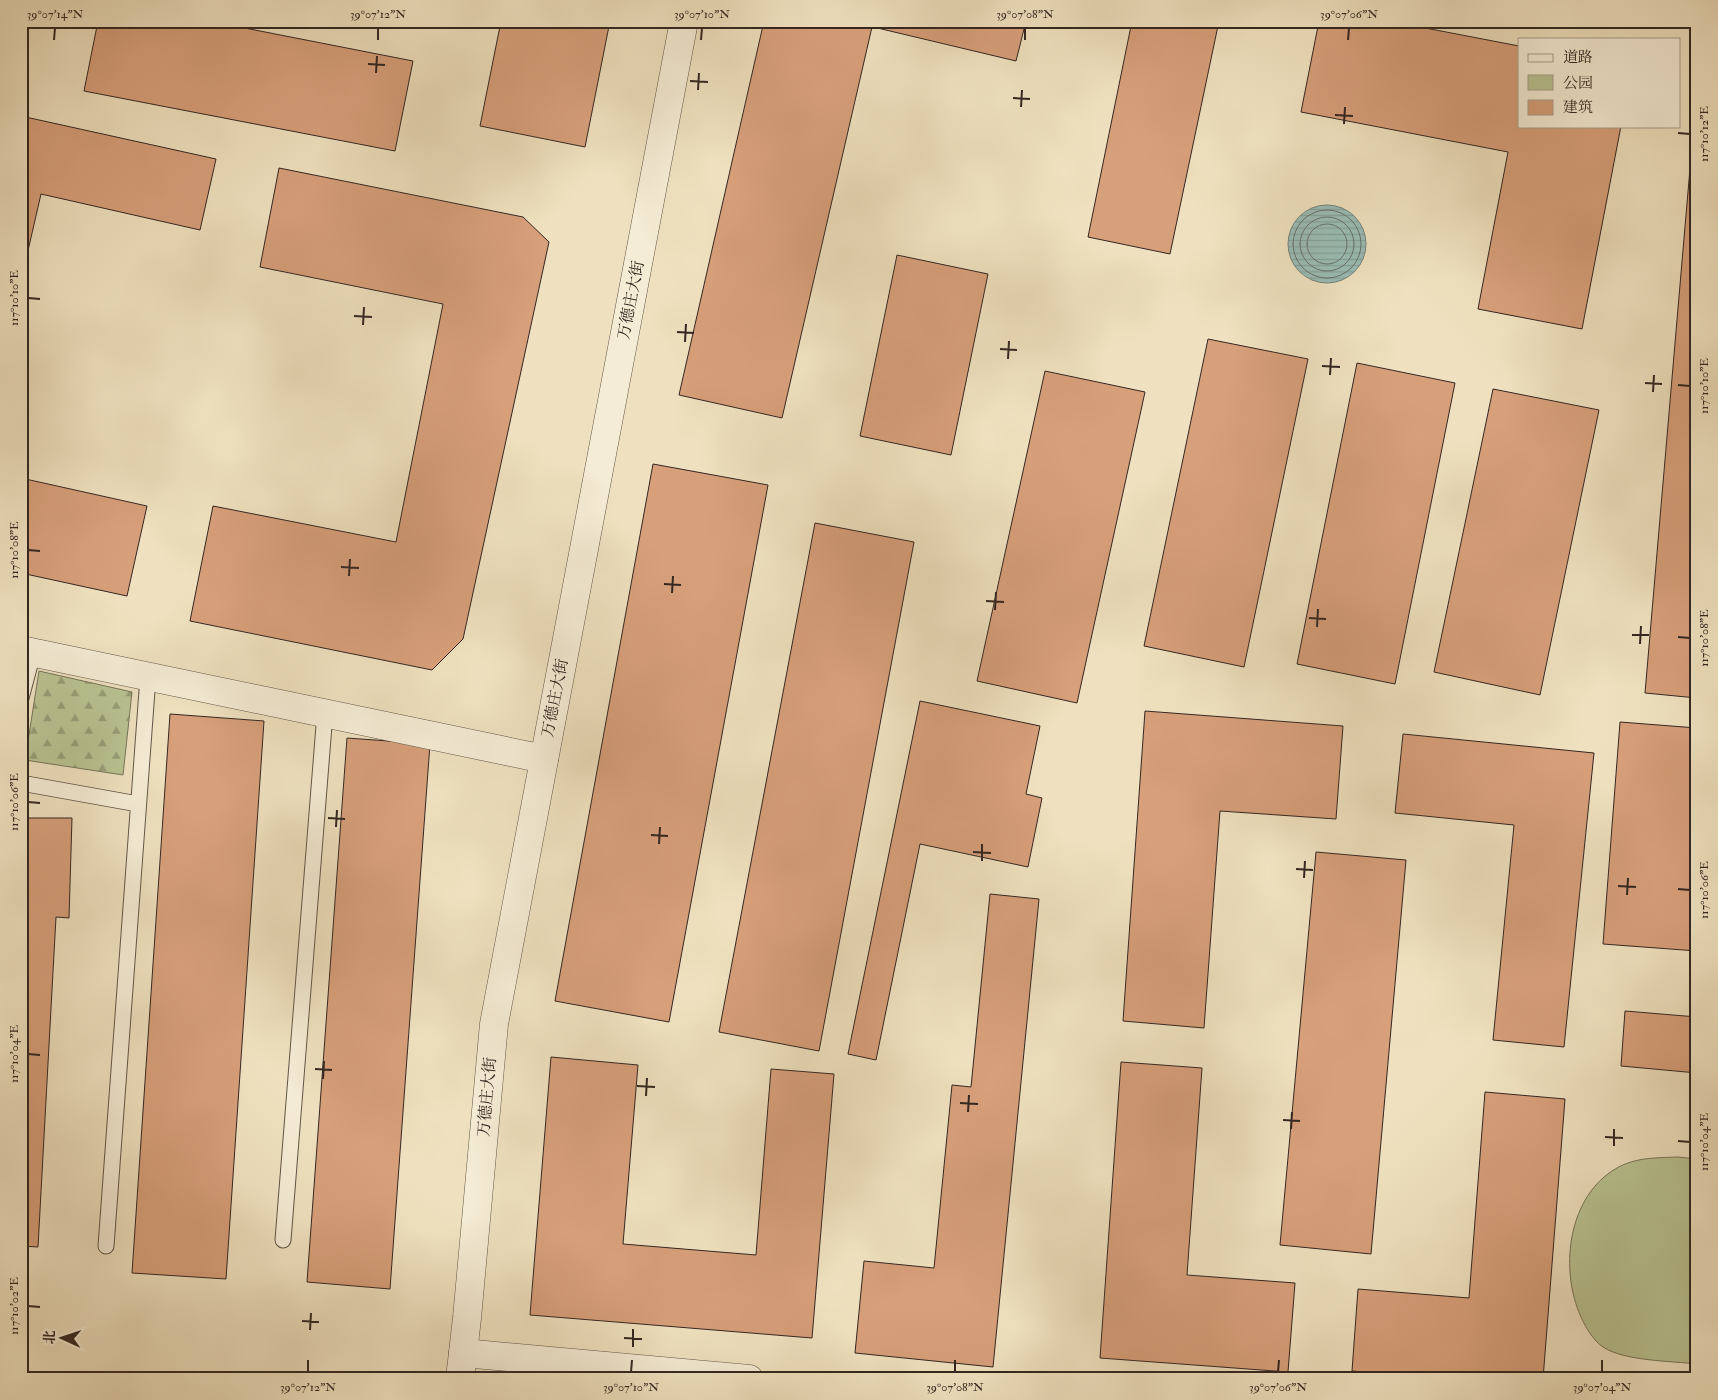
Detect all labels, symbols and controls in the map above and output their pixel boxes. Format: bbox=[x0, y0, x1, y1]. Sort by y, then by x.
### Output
text: 39°07'14"N bbox=[27, 7, 83, 22]
text: 39°07'12"N bbox=[350, 7, 406, 22]
text: 39°07'10"N bbox=[674, 7, 730, 22]
text: 39°07'08"N bbox=[996, 7, 1054, 22]
text: 39°07'06"N bbox=[1320, 7, 1378, 22]
legend bbox=[1518, 38, 1680, 128]
text: 道路 bbox=[1563, 48, 1593, 67]
text: 公园 bbox=[1563, 74, 1593, 93]
text: 建筑 bbox=[1563, 98, 1593, 117]
text: 117°10'12"E bbox=[1697, 106, 1712, 162]
street label: 万德庄大街 bbox=[614, 259, 648, 341]
text: 117°10'10"E bbox=[7, 270, 22, 326]
text: 117°10'10"E bbox=[1697, 358, 1712, 414]
text: 117°10'08"E bbox=[7, 521, 22, 579]
text: 117°10'08"E bbox=[1697, 609, 1712, 667]
street label: 万德庄大街 bbox=[538, 657, 572, 739]
text: 117°10'06"E bbox=[7, 773, 22, 831]
text: 117°10'06"E bbox=[1697, 861, 1712, 919]
text: 117°10'04"E bbox=[7, 1025, 22, 1083]
street label: 万德庄大街 bbox=[474, 1056, 500, 1138]
text: 117°10'04"E bbox=[1697, 1113, 1712, 1171]
text: 117°10'02"E bbox=[7, 1277, 22, 1335]
north arrow bbox=[38, 1312, 88, 1362]
text: 北 bbox=[41, 1330, 58, 1345]
text: 39°07'12"N bbox=[280, 1380, 336, 1395]
text: 39°07'10"N bbox=[603, 1380, 659, 1395]
text: 39°07'08"N bbox=[926, 1380, 984, 1395]
text: 39°07'06"N bbox=[1249, 1380, 1307, 1395]
text: 39°07'04"N bbox=[1573, 1380, 1631, 1395]

